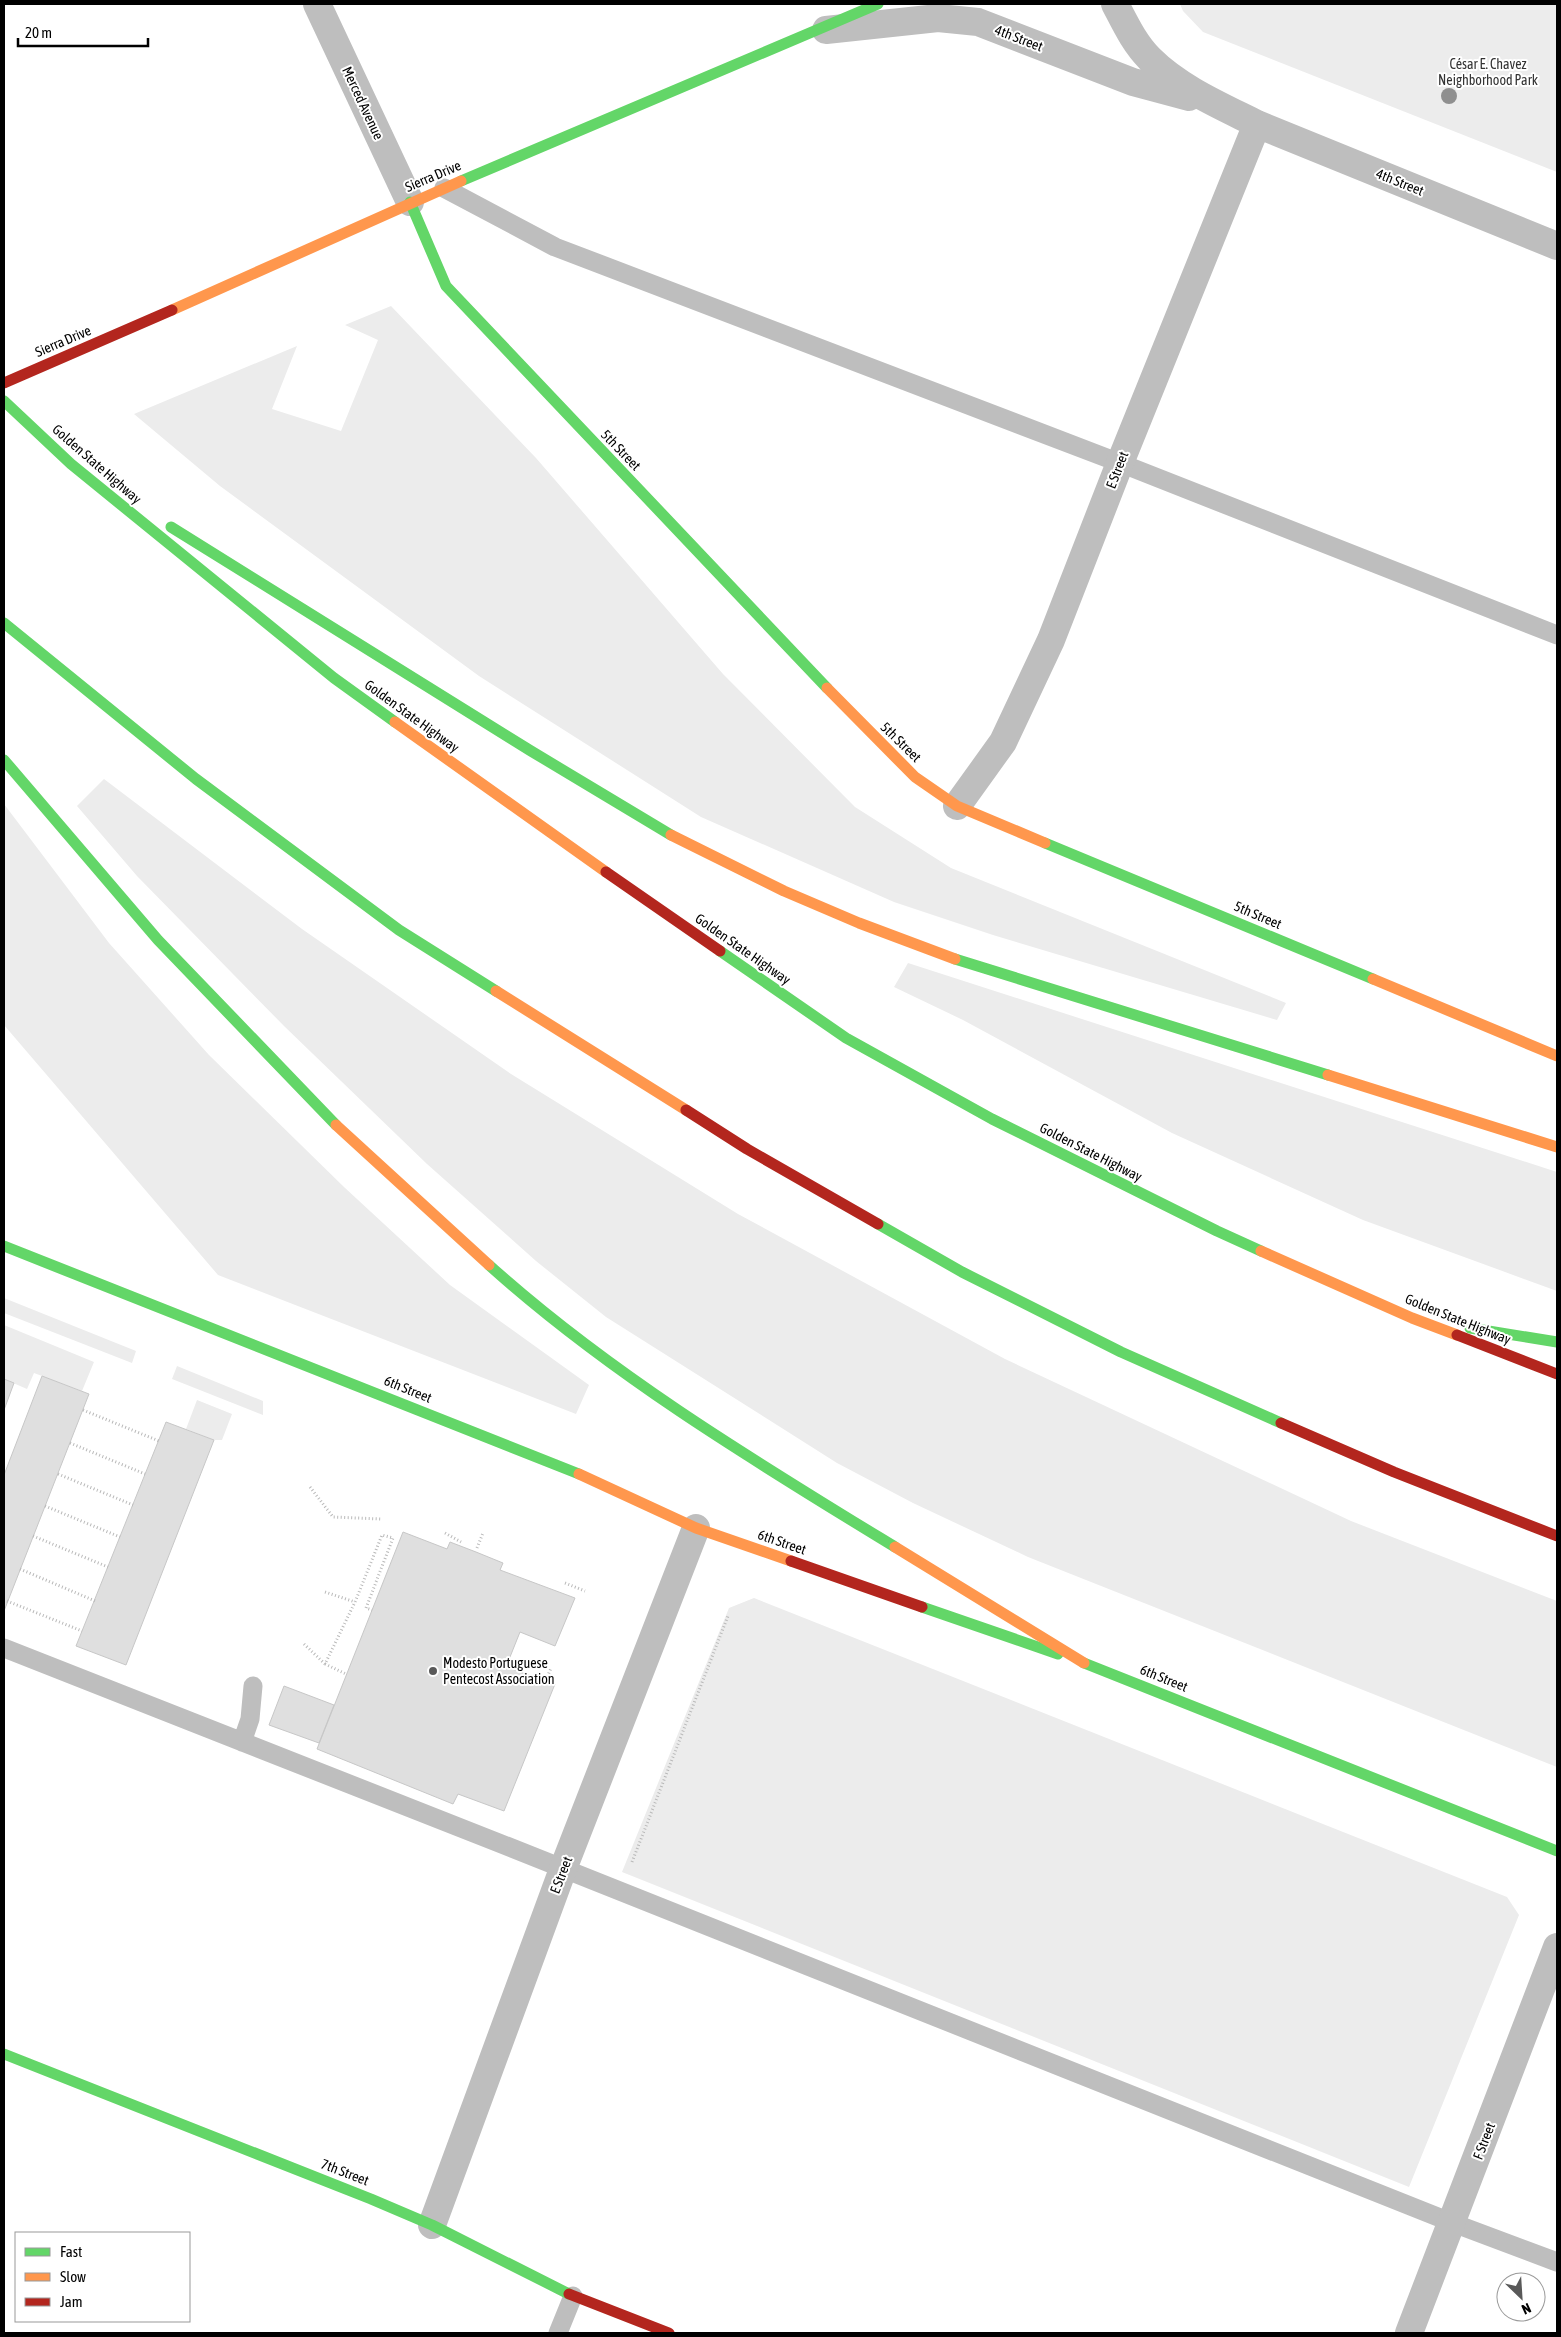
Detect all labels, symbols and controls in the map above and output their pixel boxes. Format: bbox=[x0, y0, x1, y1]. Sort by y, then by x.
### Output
scale bar bbox=[18, 15, 148, 47]
street label: 4th Street bbox=[993, 22, 1045, 54]
text: 20 m bbox=[25, 24, 52, 41]
park label: César E. Chavez Neighborhood Park bbox=[1438, 56, 1538, 88]
street label: Merced Avenue bbox=[339, 64, 387, 142]
street label: Sierra Drive bbox=[403, 157, 463, 195]
street label: 4th Street bbox=[1374, 165, 1426, 199]
street label: Sierra Drive bbox=[33, 322, 93, 360]
street label: Golden State Highway bbox=[49, 421, 145, 507]
street label: 5th Street bbox=[598, 426, 644, 474]
street label: E Street bbox=[1103, 449, 1131, 491]
street label: Golden State Highway bbox=[362, 676, 462, 756]
street label: 5th Street bbox=[877, 719, 925, 765]
street label: 5th Street bbox=[1232, 898, 1284, 932]
street label: Golden State Highway bbox=[692, 910, 794, 988]
street label: Golden State Highway bbox=[1037, 1119, 1145, 1185]
street label: Golden State Highway bbox=[1403, 1291, 1513, 1348]
street label: 6th Street bbox=[382, 1372, 434, 1406]
street label: 6th Street bbox=[756, 1526, 808, 1558]
place label: Modesto Portuguese Pentecost Association bbox=[443, 1655, 555, 1687]
street label: 6th Street bbox=[1138, 1661, 1190, 1695]
marker: Modesto Portuguese Pentecost Association bbox=[427, 1665, 439, 1677]
street label: E Street bbox=[547, 1854, 575, 1896]
street label: F Street bbox=[1470, 2120, 1498, 2162]
street label: 7th Street bbox=[319, 2156, 371, 2188]
legend bbox=[15, 2232, 190, 2322]
text: Fast bbox=[60, 2243, 82, 2260]
text: Slow bbox=[60, 2268, 86, 2285]
north arrow bbox=[1496, 2272, 1546, 2322]
text: Jam bbox=[60, 2293, 83, 2310]
text: N bbox=[1519, 2300, 1534, 2318]

